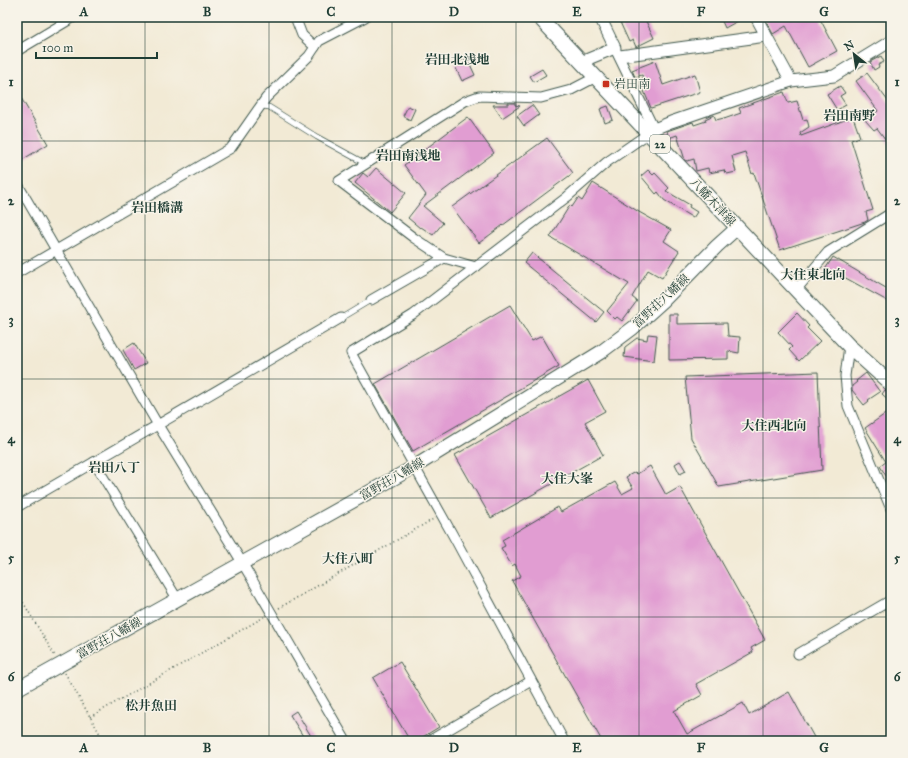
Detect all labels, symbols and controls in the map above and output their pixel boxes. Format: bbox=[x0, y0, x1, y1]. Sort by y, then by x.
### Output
text: A bbox=[79, 4, 89, 20]
text: B bbox=[203, 4, 212, 20]
text: C bbox=[327, 4, 336, 20]
text: D bbox=[449, 4, 459, 20]
text: E bbox=[572, 4, 582, 20]
text: F bbox=[697, 4, 706, 20]
text: G bbox=[819, 4, 829, 20]
scale bar bbox=[36, 34, 157, 60]
north arrow bbox=[834, 34, 874, 74]
text: N bbox=[842, 37, 857, 54]
text: 100 m bbox=[42, 41, 73, 55]
district label: 岩田北浅地 bbox=[424, 52, 490, 68]
text: 1 bbox=[8, 74, 14, 90]
text: 1 bbox=[894, 74, 900, 90]
place label: 岩田南 bbox=[614, 77, 650, 91]
marker: 岩田南 bbox=[601, 79, 611, 89]
district label: 岩田南野 bbox=[823, 108, 875, 124]
road number: 22 bbox=[650, 135, 670, 153]
district label: 岩田南浅地 bbox=[375, 148, 441, 164]
street label: 八幡木津線 bbox=[687, 175, 739, 229]
text: 2 bbox=[8, 193, 15, 209]
text: 2 bbox=[894, 193, 901, 209]
district label: 岩田橋溝 bbox=[131, 200, 183, 216]
district label: 大住東北向 bbox=[780, 267, 846, 283]
street label: 富野荘八幡線 bbox=[630, 271, 692, 331]
text: 3 bbox=[8, 312, 14, 328]
text: 3 bbox=[894, 312, 900, 328]
district label: 大住西北向 bbox=[741, 418, 807, 434]
text: 4 bbox=[7, 431, 15, 447]
text: 4 bbox=[893, 431, 901, 447]
street label: 富野荘八幡線 bbox=[357, 455, 427, 503]
district label: 岩田八丁 bbox=[88, 460, 140, 476]
district label: 大住大峯 bbox=[541, 471, 593, 487]
text: 5 bbox=[8, 550, 15, 566]
text: 5 bbox=[894, 550, 901, 566]
district label: 大住八町 bbox=[322, 551, 374, 567]
street label: 富野荘八幡線 bbox=[74, 614, 144, 662]
text: 6 bbox=[8, 669, 16, 685]
text: 6 bbox=[894, 669, 902, 685]
district label: 松井魚田 bbox=[125, 698, 177, 714]
text: A bbox=[79, 740, 89, 756]
text: B bbox=[203, 740, 212, 756]
text: C bbox=[327, 740, 336, 756]
text: D bbox=[449, 740, 459, 756]
text: E bbox=[572, 740, 582, 756]
text: F bbox=[697, 740, 706, 756]
text: G bbox=[819, 740, 829, 756]

